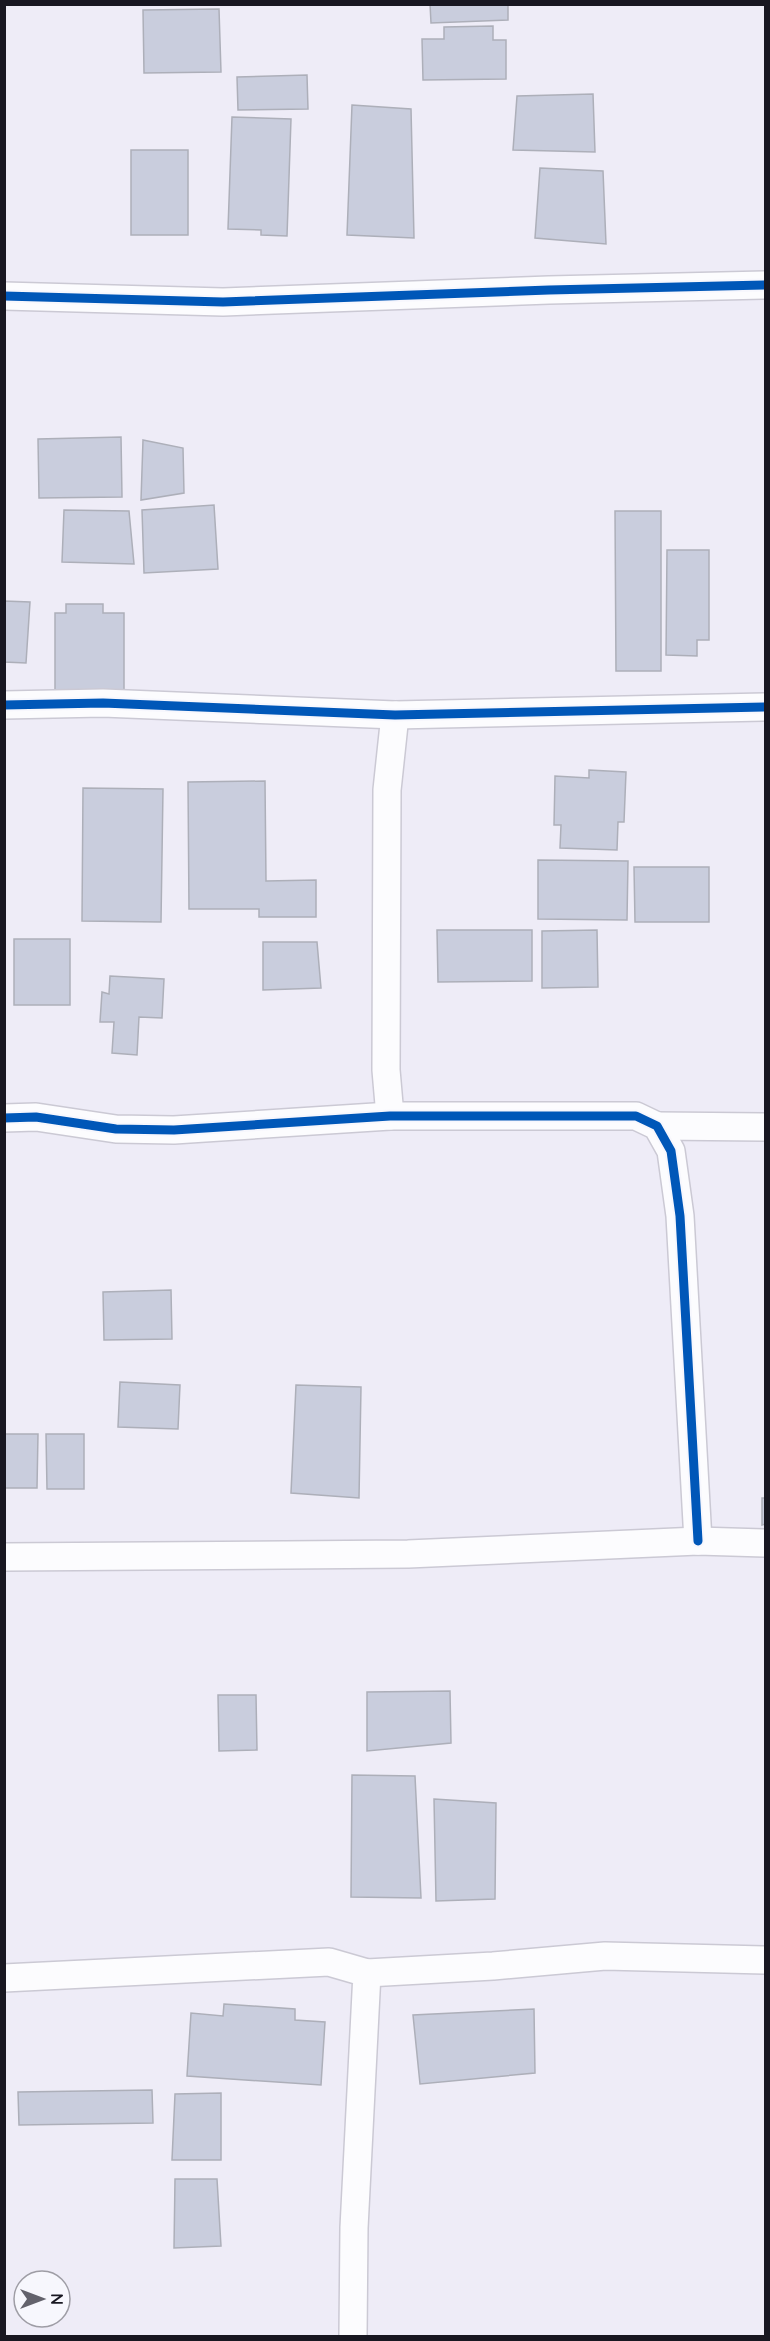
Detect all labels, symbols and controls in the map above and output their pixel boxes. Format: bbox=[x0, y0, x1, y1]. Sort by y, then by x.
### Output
north arrow bbox=[12, 2269, 72, 2329]
text: N bbox=[47, 2293, 67, 2305]

